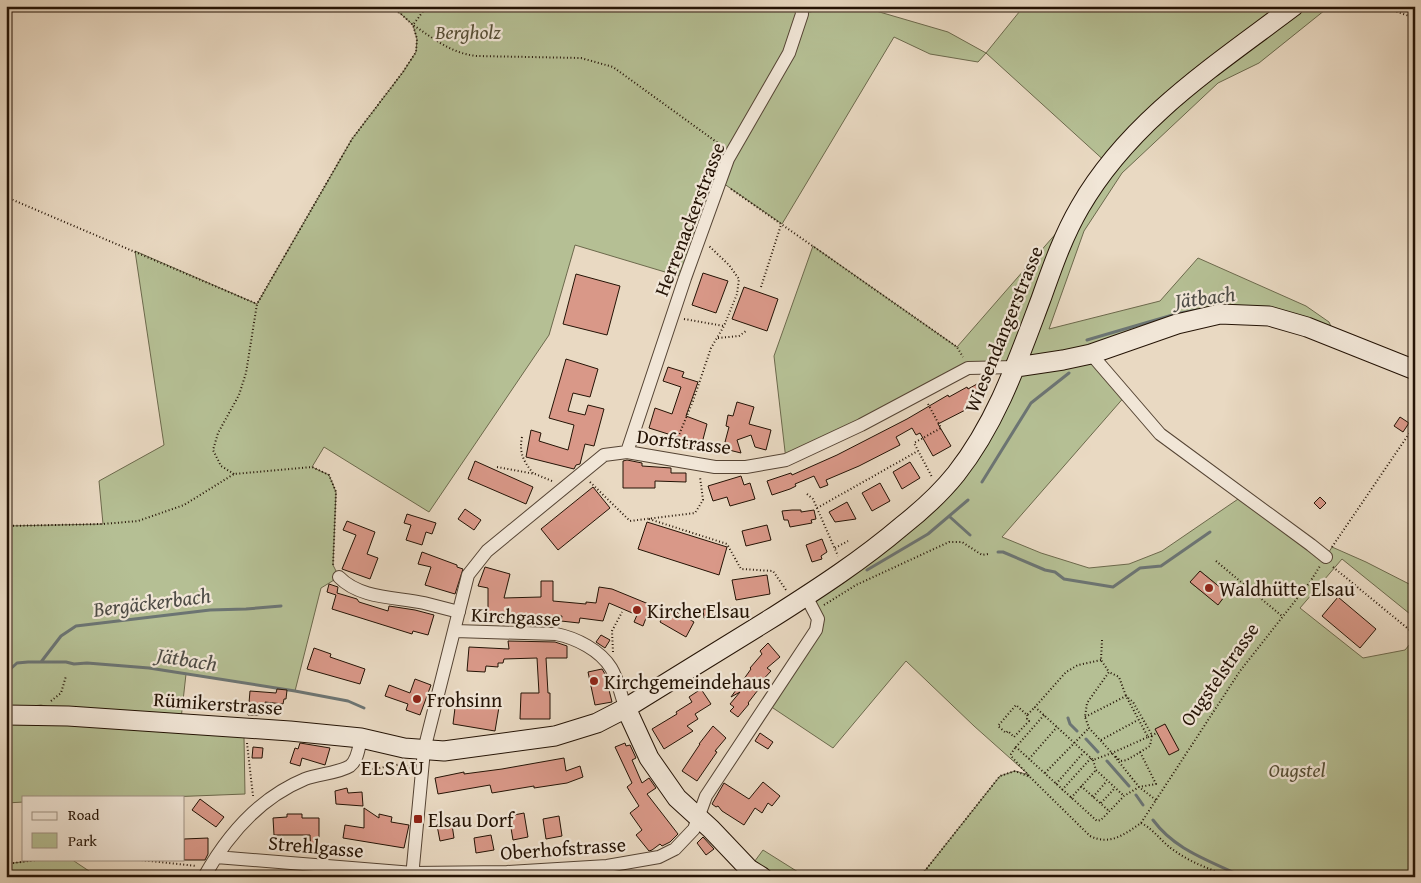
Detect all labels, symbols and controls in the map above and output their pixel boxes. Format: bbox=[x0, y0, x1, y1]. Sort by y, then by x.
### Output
park label: Bergholz bbox=[434, 17, 501, 46]
street label: Herrenackerstrasse bbox=[646, 138, 732, 300]
street label: Wiesendangerstrasse bbox=[956, 241, 1050, 417]
water label: Jätbach bbox=[1170, 278, 1238, 316]
street label: Dorfstrasse bbox=[635, 421, 733, 461]
place label: Waldhütte Elsau bbox=[1219, 574, 1355, 603]
water label: Bergäckerbach bbox=[91, 579, 213, 625]
marker: Waldhütte Elsau bbox=[1203, 582, 1215, 594]
place label: Kirche Elsau bbox=[647, 596, 750, 625]
street label: Kirchgasse bbox=[470, 599, 562, 633]
marker: Kirche Elsau bbox=[631, 604, 643, 616]
street label: Ougstelstrasse bbox=[1173, 616, 1265, 732]
water label: Jätbach bbox=[152, 638, 220, 679]
place label: Kirchgemeindehaus bbox=[604, 667, 771, 696]
marker: Kirchgemeindehaus bbox=[588, 675, 600, 687]
street label: Rümikerstrasse bbox=[152, 684, 284, 722]
place label: Frohsinn bbox=[427, 685, 502, 714]
marker: Frohsinn bbox=[411, 693, 423, 705]
district label: ELSAU bbox=[361, 751, 425, 783]
park label: Ougstel bbox=[1269, 755, 1326, 784]
legend bbox=[22, 796, 185, 860]
text: Road bbox=[68, 804, 99, 825]
place label: Elsau Dorf bbox=[428, 805, 516, 834]
marker: Elsau Dorf bbox=[412, 813, 424, 825]
street label: Strehlgasse bbox=[267, 827, 365, 865]
street label: Oberhofstrasse bbox=[499, 829, 627, 867]
text: Park bbox=[68, 830, 97, 851]

